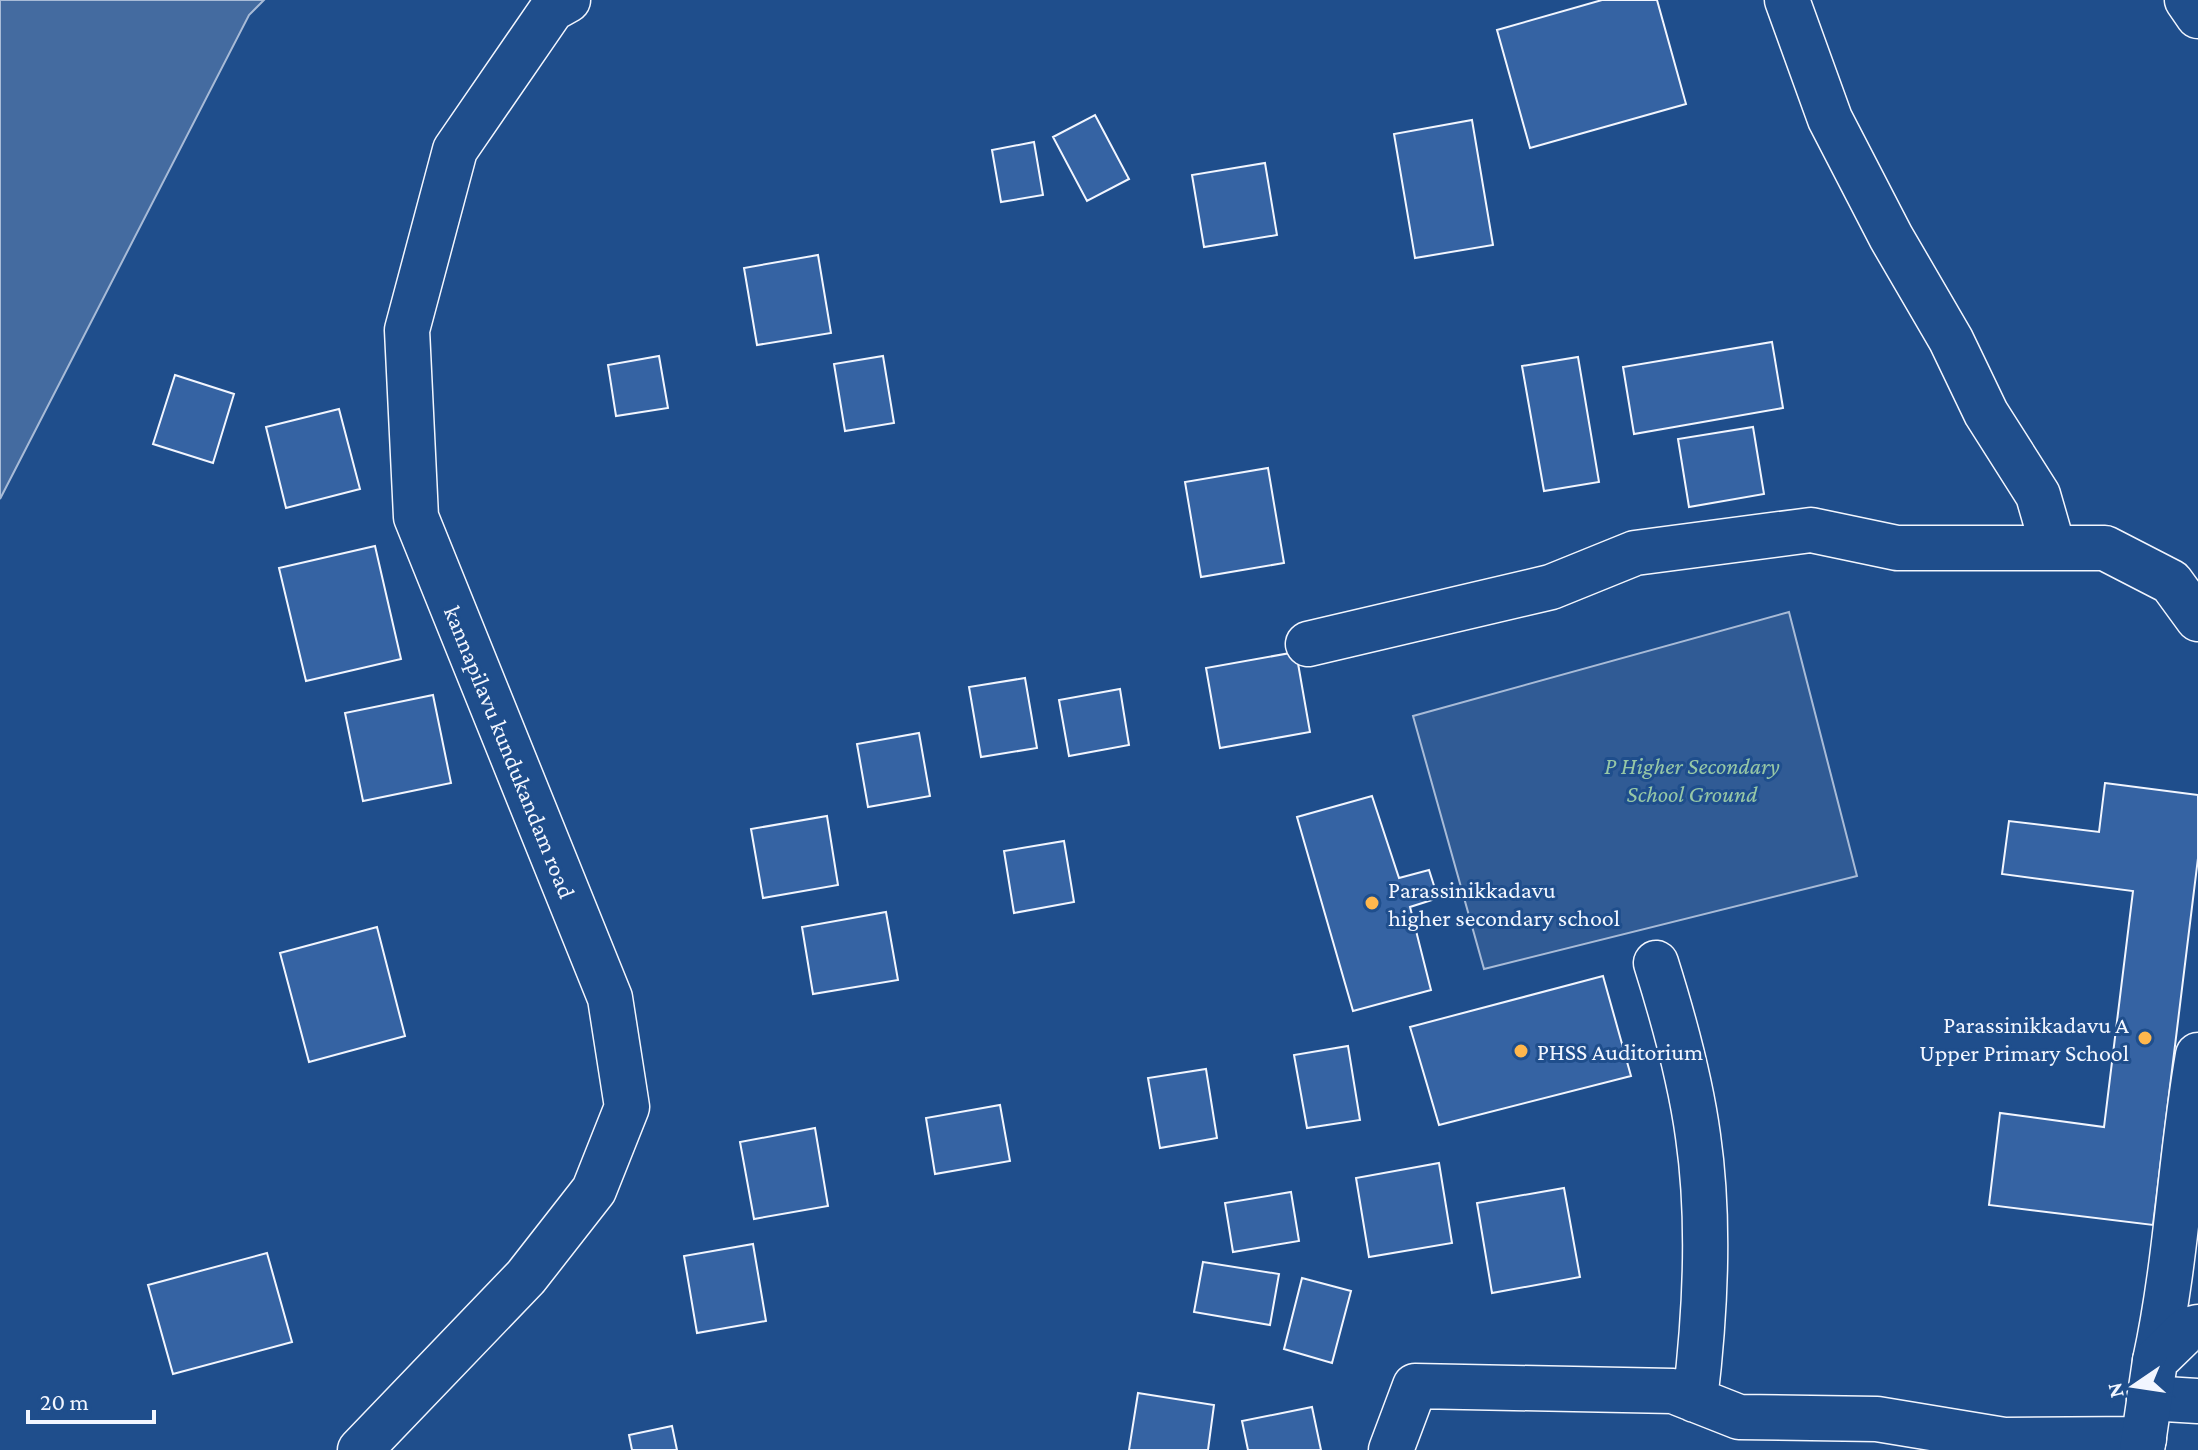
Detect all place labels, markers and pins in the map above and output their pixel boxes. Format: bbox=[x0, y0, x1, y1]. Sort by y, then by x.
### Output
place label: Parassinikkadavu higher secondary school bbox=[1388, 876, 1620, 931]
marker: Parassinikkadavu higher secondary school bbox=[1363, 894, 1381, 912]
place label: Parassinikkadavu A Upper Primary School bbox=[1919, 1011, 2129, 1066]
marker: Parassinikkadavu A Upper Primary School bbox=[2136, 1029, 2154, 1047]
place label: PHSS Auditorium bbox=[1537, 1038, 1703, 1065]
marker: PHSS Auditorium bbox=[1512, 1042, 1530, 1060]

